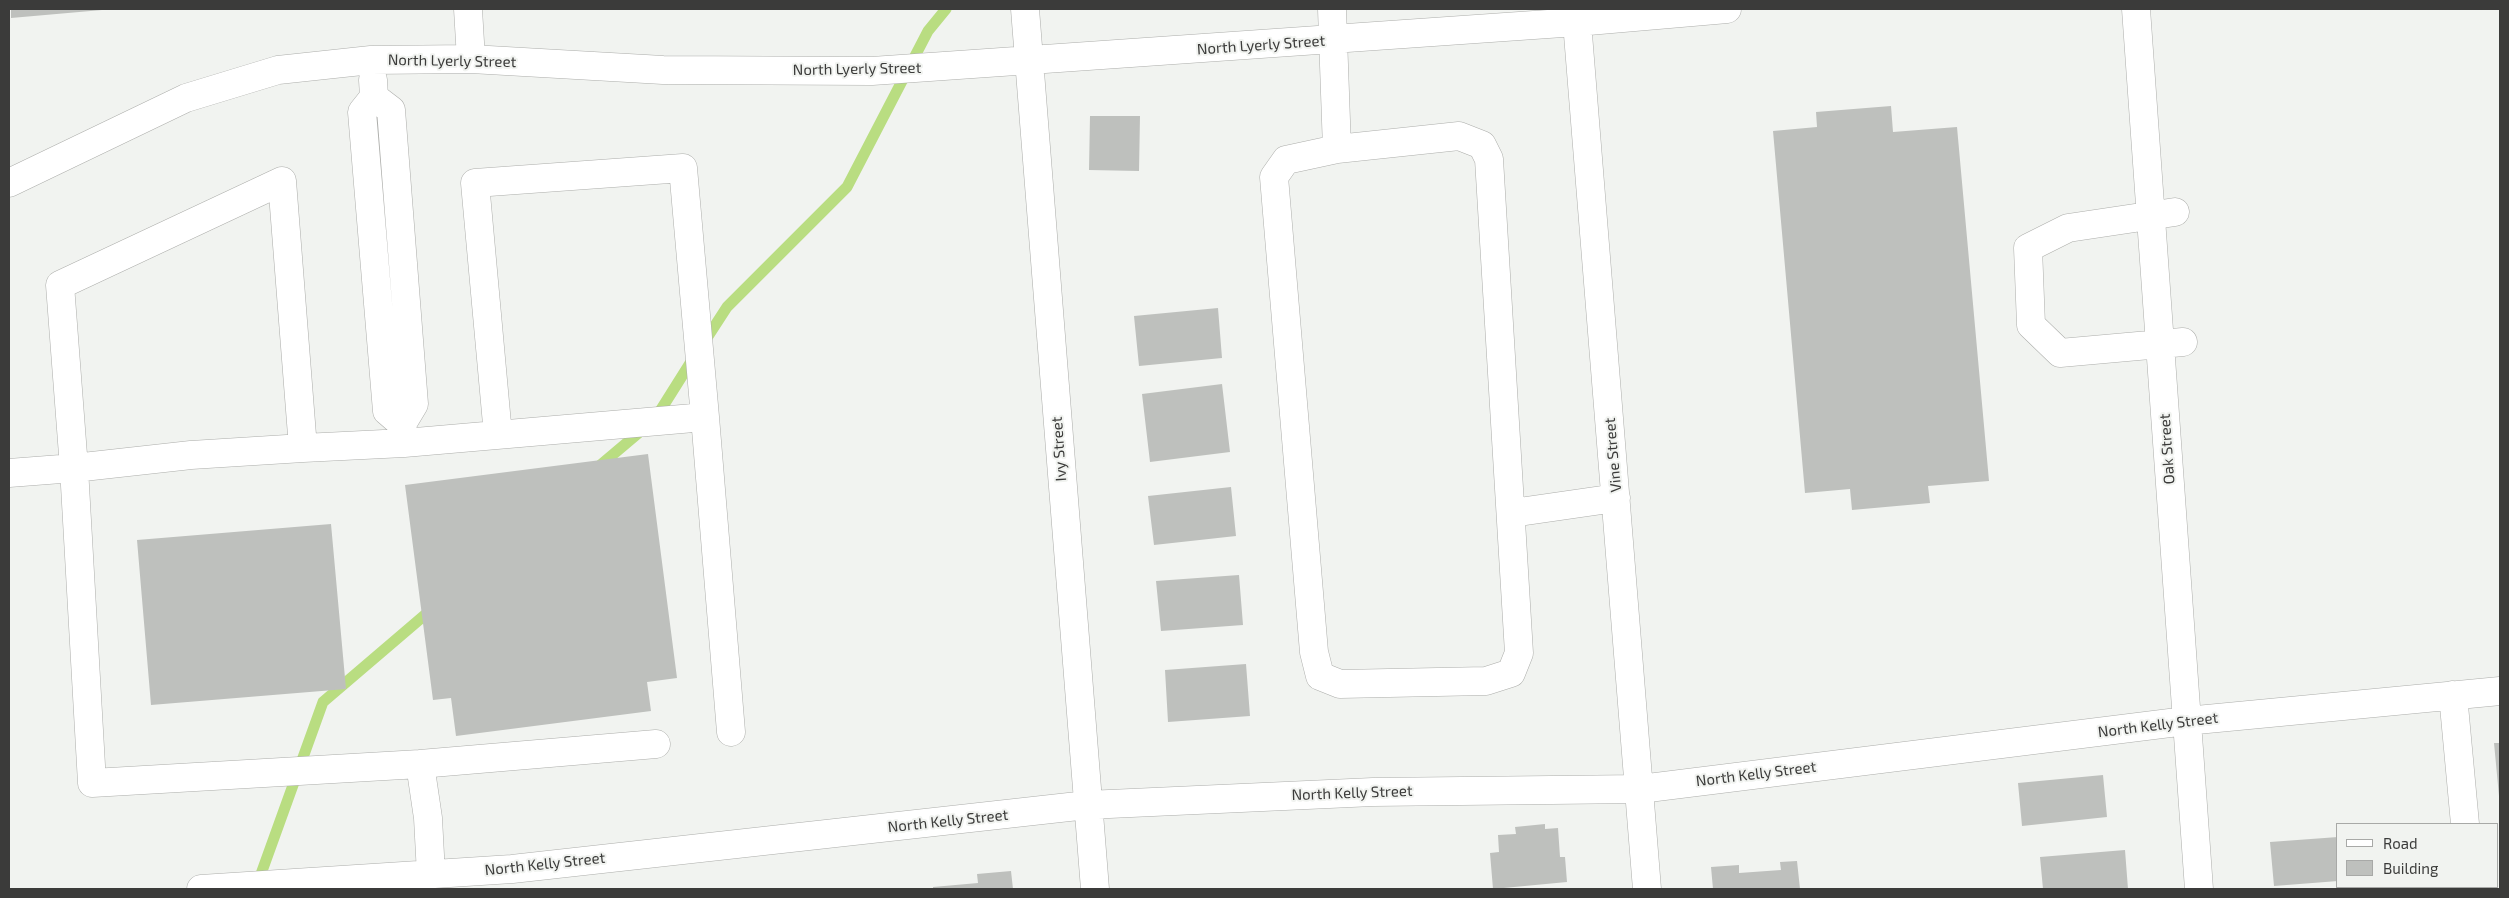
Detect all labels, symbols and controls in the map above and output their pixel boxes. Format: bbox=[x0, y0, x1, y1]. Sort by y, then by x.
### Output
street label: North Lyerly Street bbox=[1196, 32, 1326, 58]
street label: North Lyerly Street bbox=[388, 51, 516, 71]
street label: North Lyerly Street bbox=[793, 59, 921, 79]
street label: Oak Street bbox=[2156, 413, 2178, 485]
street label: Ivy Street bbox=[1048, 416, 1070, 482]
street label: Vine Street bbox=[1601, 417, 1625, 493]
street label: North Kelly Street bbox=[2097, 709, 2219, 741]
street label: North Kelly Street bbox=[1695, 758, 1817, 790]
street label: North Kelly Street bbox=[1291, 782, 1413, 804]
street label: North Kelly Street bbox=[887, 806, 1009, 836]
legend bbox=[2336, 823, 2499, 888]
text: Road bbox=[2383, 834, 2418, 852]
street label: North Kelly Street bbox=[484, 849, 606, 879]
text: Building bbox=[2383, 859, 2438, 877]

